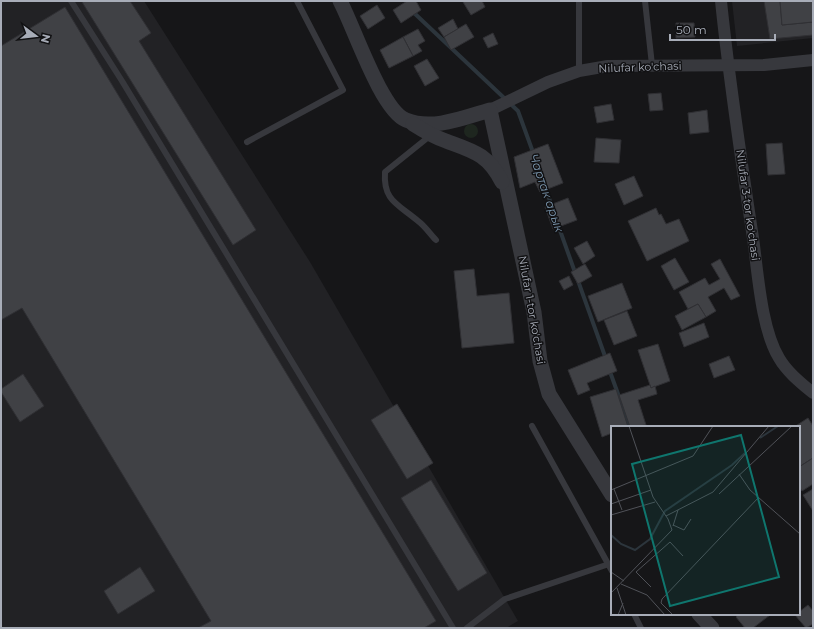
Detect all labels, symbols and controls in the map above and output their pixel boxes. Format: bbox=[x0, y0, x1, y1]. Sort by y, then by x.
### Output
north arrow bbox=[16, 16, 56, 56]
scale bar bbox=[670, 16, 775, 42]
text: 50 m bbox=[676, 22, 707, 37]
text: N bbox=[38, 32, 54, 45]
street label: Nilufar ko'chasi bbox=[598, 59, 682, 75]
street label: Nilufar 3-tor ko'chasi bbox=[733, 149, 763, 262]
water label: Чартак арык bbox=[527, 152, 568, 235]
street label: Nilufar 1-tor ko'chasi bbox=[516, 255, 548, 365]
inset map bbox=[611, 426, 800, 615]

